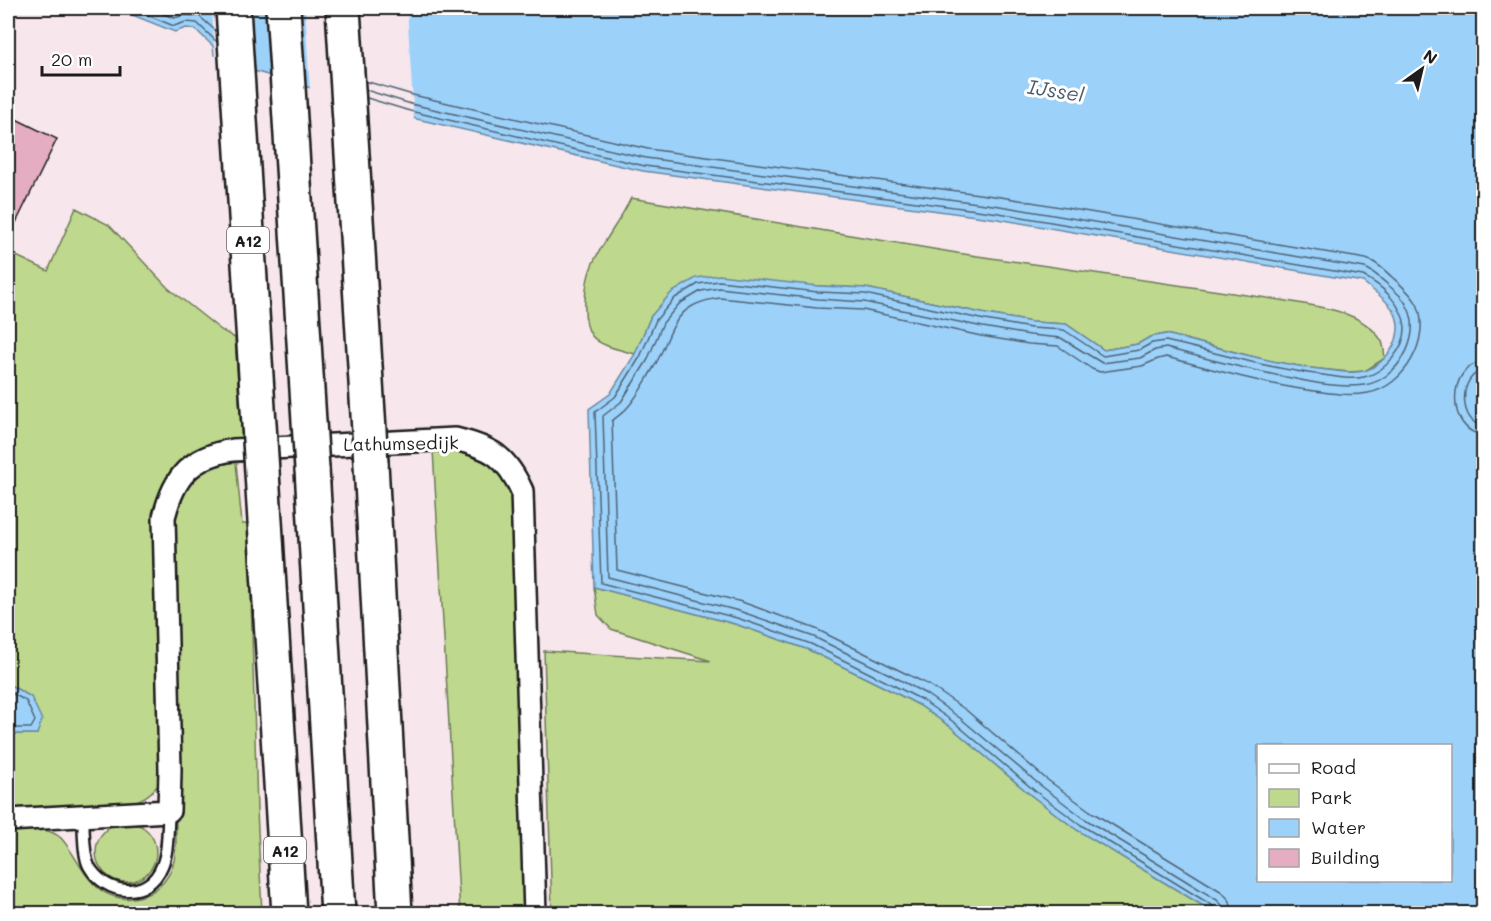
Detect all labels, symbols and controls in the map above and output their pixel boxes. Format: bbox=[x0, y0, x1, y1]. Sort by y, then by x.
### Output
scale bar bbox=[42, 39, 120, 77]
north arrow bbox=[1392, 39, 1452, 99]
text: N bbox=[1420, 44, 1442, 68]
text: 20 m bbox=[51, 47, 92, 71]
water label: IJssel bbox=[1026, 73, 1086, 107]
road number: A12 bbox=[227, 227, 269, 253]
street label: Lathumsedijk bbox=[343, 430, 459, 456]
legend bbox=[1257, 744, 1452, 882]
text: Road bbox=[1311, 755, 1356, 779]
text: Park bbox=[1311, 785, 1352, 809]
text: Water bbox=[1311, 815, 1366, 839]
road number: A12 bbox=[264, 837, 306, 863]
text: Building bbox=[1311, 845, 1379, 869]

